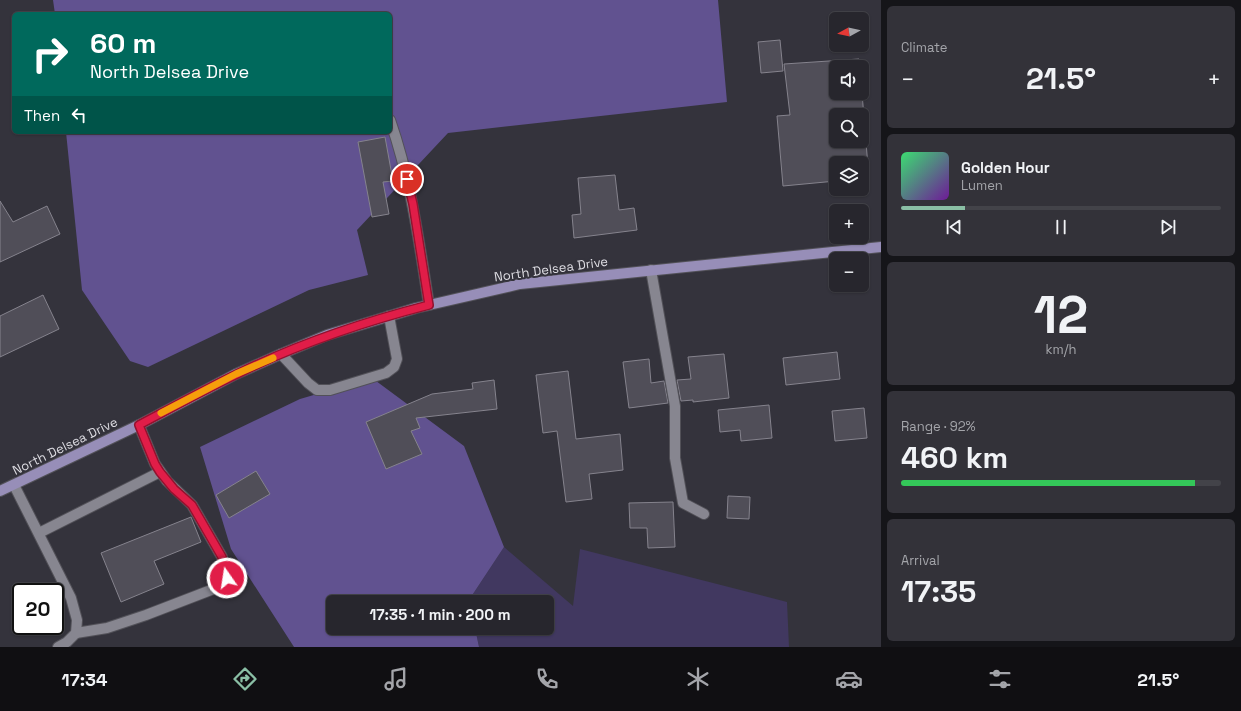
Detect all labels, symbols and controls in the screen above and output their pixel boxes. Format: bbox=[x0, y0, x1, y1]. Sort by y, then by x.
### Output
north arrow bbox=[829, 12, 869, 52]
map controls bbox=[829, 12, 869, 292]
text: 60 m bbox=[90, 25, 156, 61]
icon: right bbox=[24, 28, 76, 80]
text: Climate bbox=[901, 39, 947, 56]
text: 21.5° bbox=[1026, 59, 1096, 98]
text: North Delsea Drive bbox=[90, 60, 249, 83]
button: sound bbox=[829, 60, 869, 100]
text: − bbox=[901, 65, 915, 93]
text: + bbox=[1207, 65, 1221, 93]
icon: left bbox=[68, 104, 90, 126]
text: Then bbox=[24, 106, 60, 125]
button: search bbox=[829, 108, 869, 148]
button: layers bbox=[829, 156, 869, 196]
text: Golden Hour bbox=[961, 158, 1050, 177]
pin bbox=[390, 162, 424, 196]
icon: arrive bbox=[396, 168, 418, 190]
text: Lumen bbox=[961, 177, 1003, 194]
button: + bbox=[829, 204, 869, 244]
icon: previous bbox=[943, 216, 965, 238]
icon: pause bbox=[1050, 216, 1072, 238]
icon: next bbox=[1157, 216, 1179, 238]
button: − bbox=[829, 252, 869, 292]
street label: North Delsea Drive bbox=[493, 253, 609, 285]
text: 12 bbox=[1034, 282, 1088, 348]
text: km/h bbox=[1046, 341, 1076, 358]
street label: North Delsea Drive bbox=[10, 413, 120, 479]
text: Range · 92% bbox=[901, 418, 976, 435]
text: 460 km bbox=[901, 438, 1008, 477]
text: Arrival bbox=[901, 552, 940, 569]
position arrow bbox=[206, 557, 248, 599]
text: 17:35 bbox=[901, 572, 976, 611]
speed limit sign: 20 bbox=[12, 583, 64, 635]
text: 17:35 · 1 min · 200 m bbox=[369, 605, 511, 624]
icon: directions bbox=[231, 665, 259, 693]
icon: music bbox=[382, 665, 410, 693]
icon: phone bbox=[533, 665, 561, 693]
icon: climate bbox=[684, 665, 712, 693]
icon: car bbox=[835, 665, 863, 693]
icon: filters bbox=[986, 665, 1014, 693]
text: 17:34 bbox=[62, 668, 107, 691]
text: 21.5° bbox=[1137, 668, 1179, 691]

